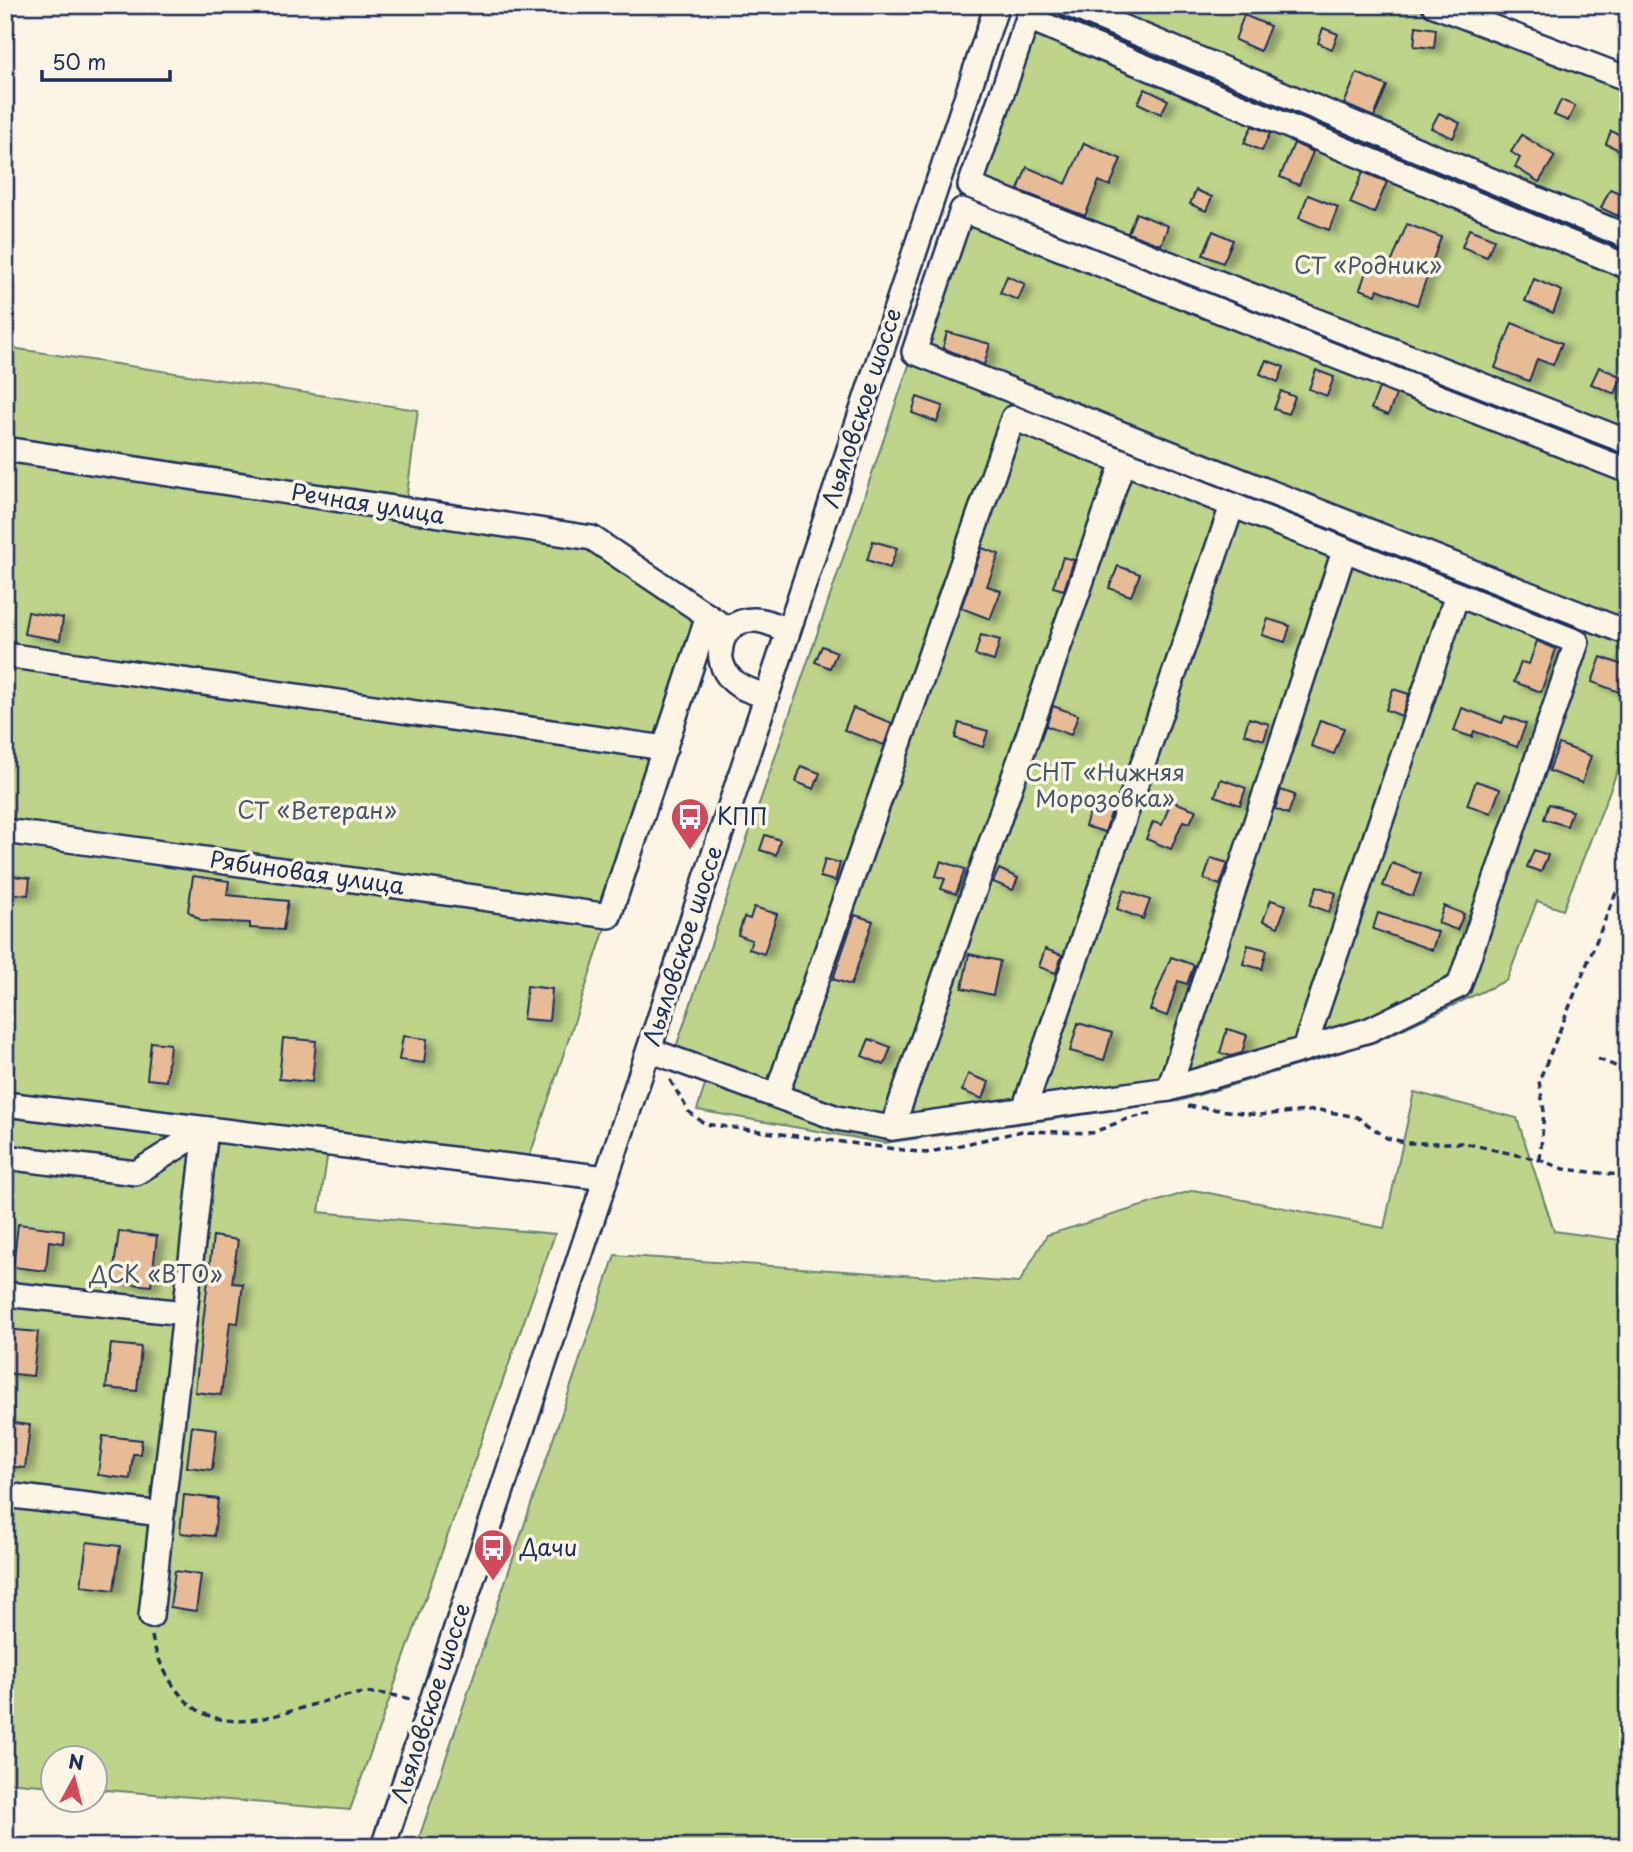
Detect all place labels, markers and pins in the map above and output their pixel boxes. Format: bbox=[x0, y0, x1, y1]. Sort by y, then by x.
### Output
bus stop icon: КПП bbox=[669, 796, 711, 851]
place label: КПП bbox=[717, 798, 768, 833]
bus stop icon: Дачи bbox=[472, 1527, 514, 1582]
place label: Дачи bbox=[519, 1529, 578, 1564]

